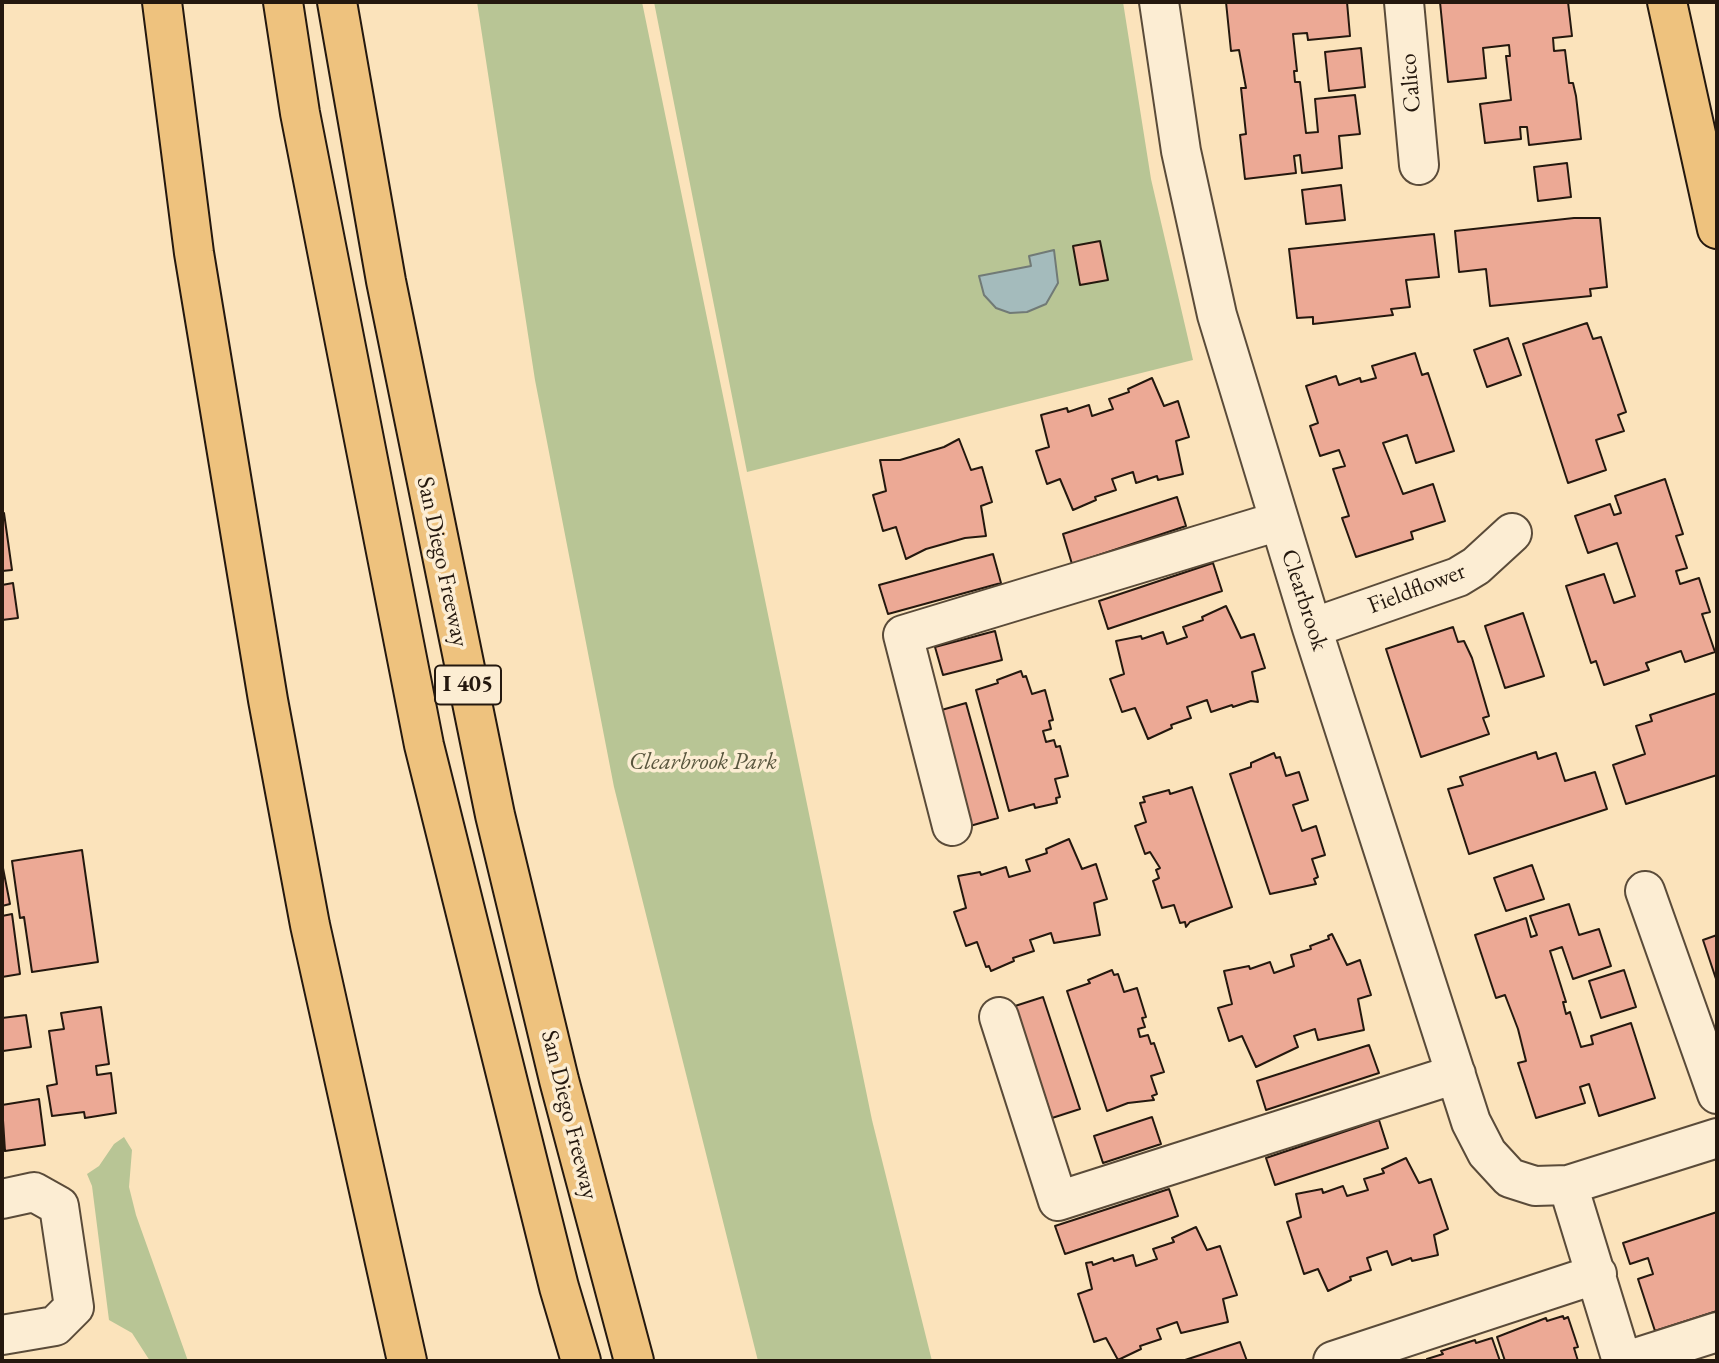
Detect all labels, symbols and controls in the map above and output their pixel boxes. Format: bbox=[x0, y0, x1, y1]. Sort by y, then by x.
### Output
street label: Calico bbox=[1394, 52, 1428, 114]
street label: San Diego Freeway bbox=[410, 474, 474, 650]
street label: Clearbrook bbox=[1274, 546, 1334, 654]
street label: Fieldflower bbox=[1364, 557, 1470, 621]
road number: I 405 bbox=[435, 666, 501, 705]
park label: Clearbrook Park bbox=[629, 748, 777, 776]
street label: San Diego Freeway bbox=[534, 1027, 604, 1203]

